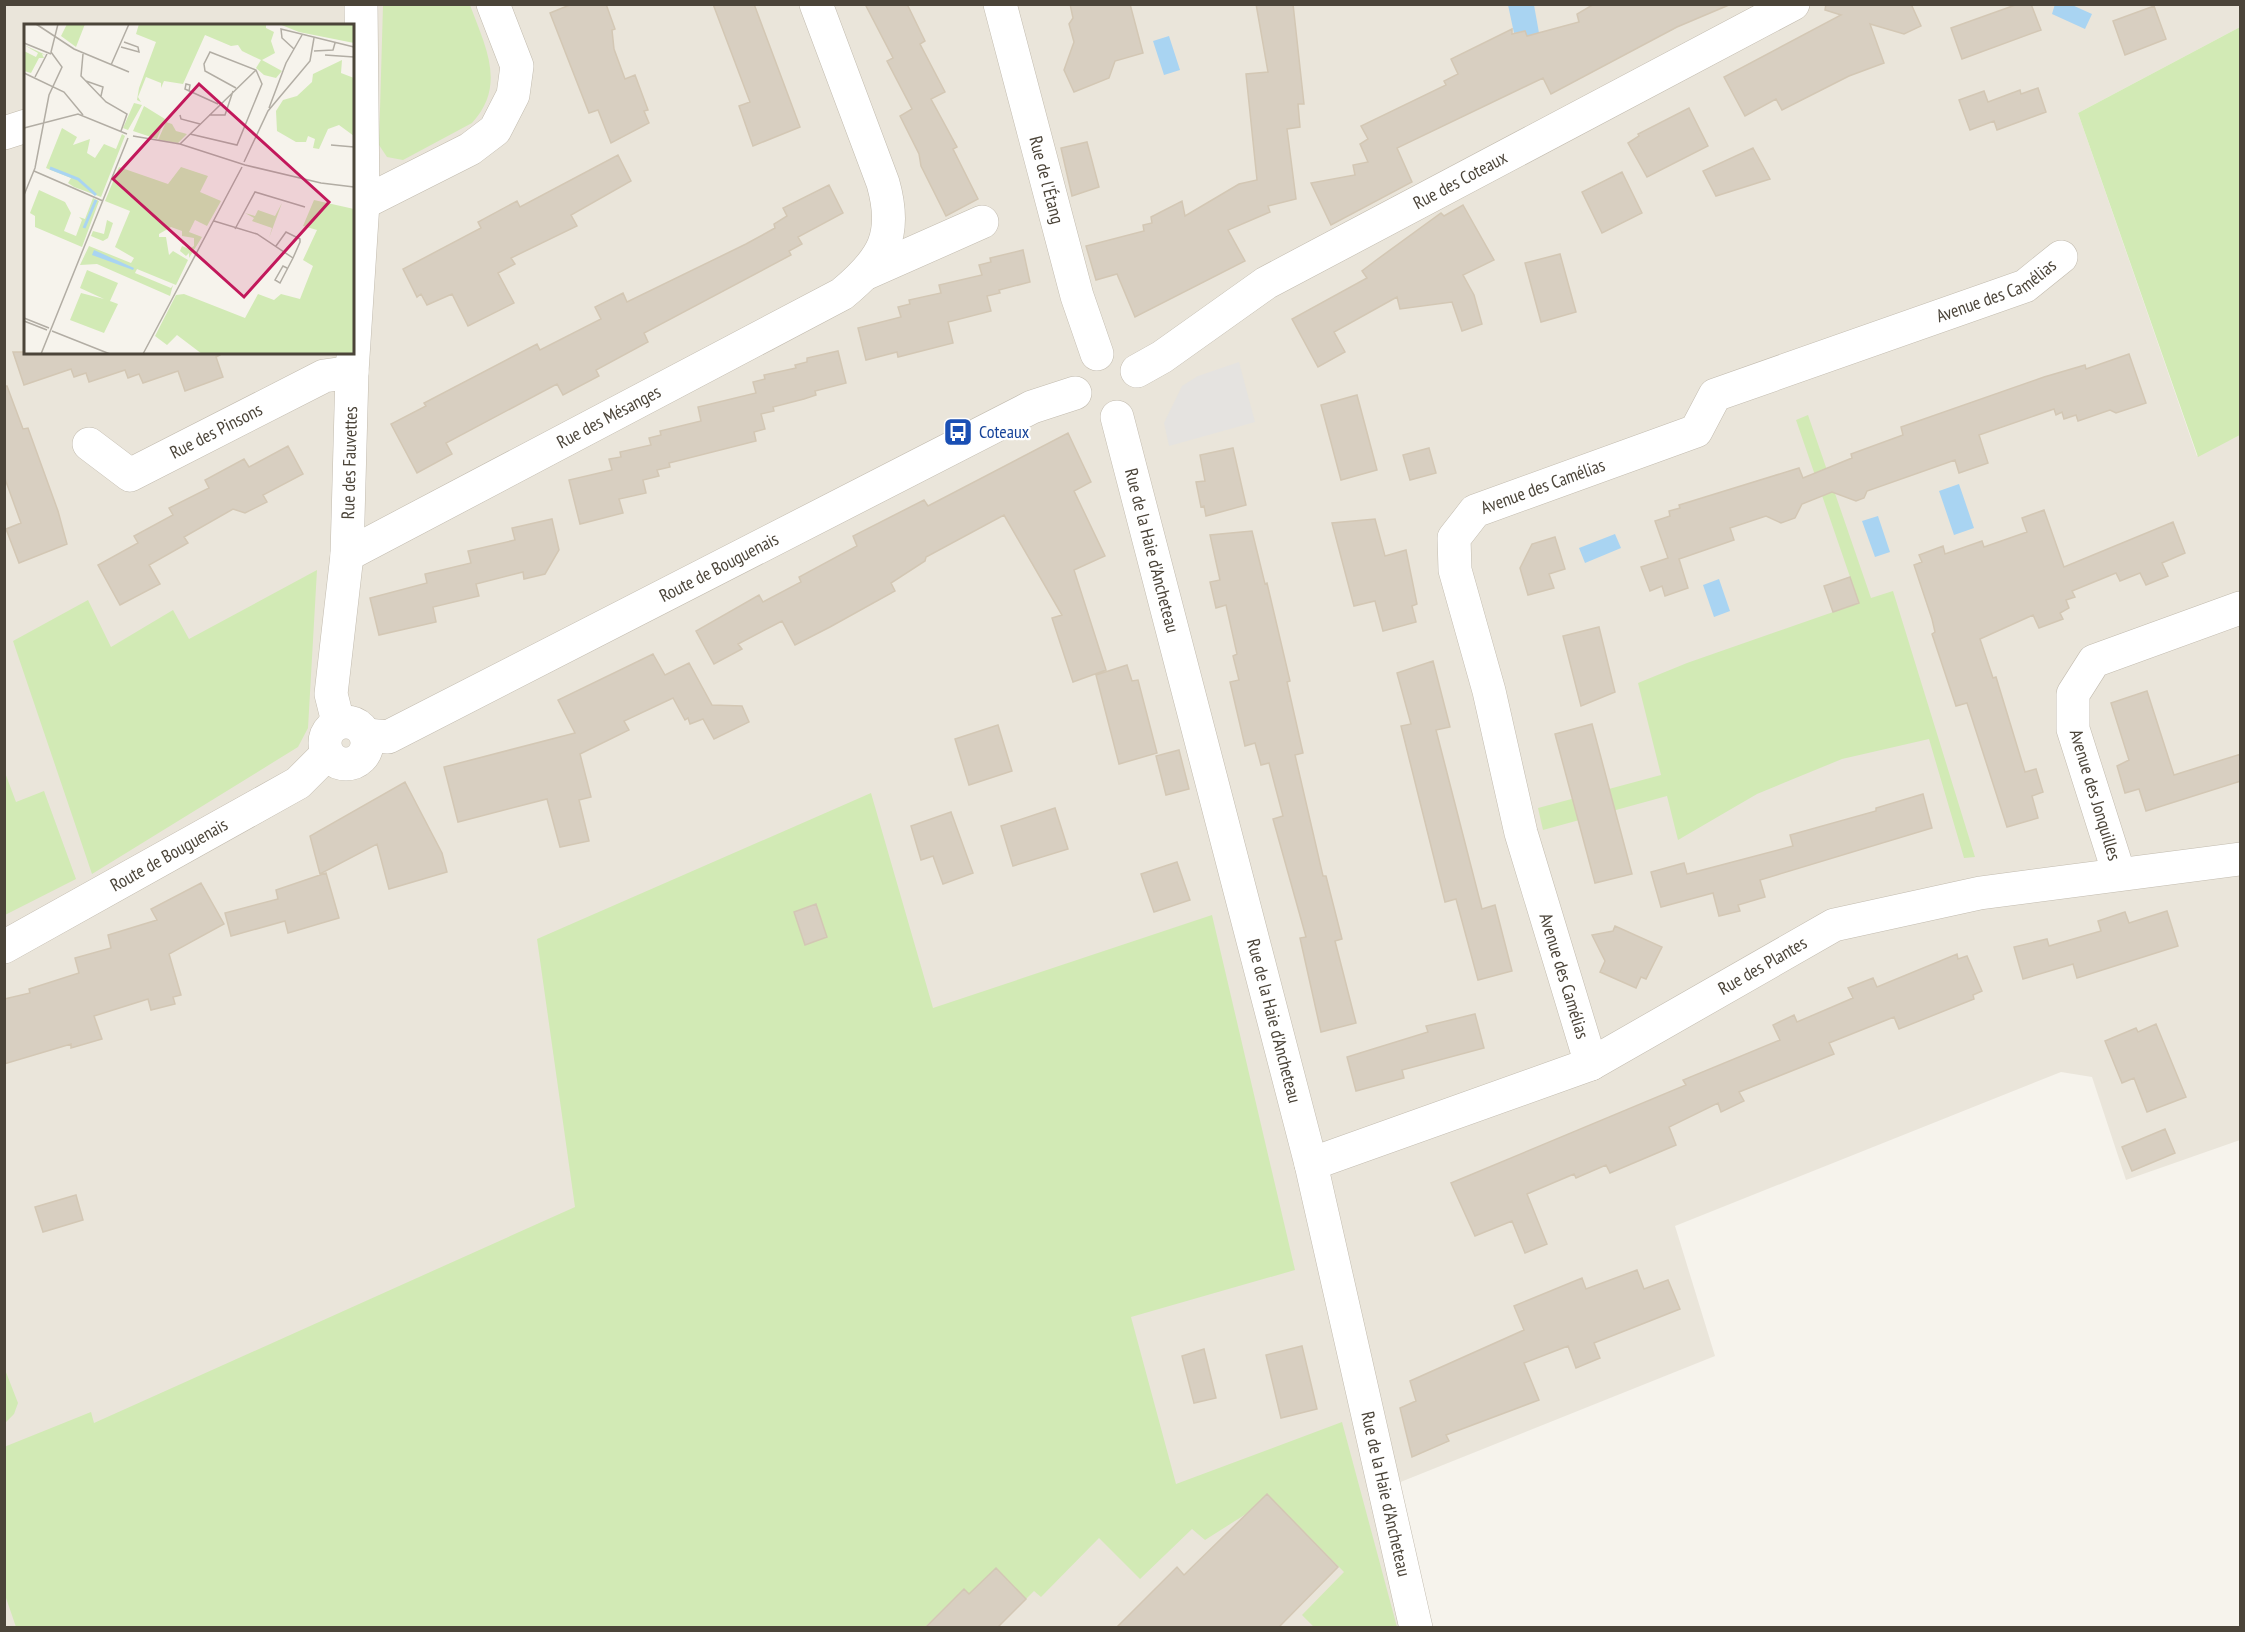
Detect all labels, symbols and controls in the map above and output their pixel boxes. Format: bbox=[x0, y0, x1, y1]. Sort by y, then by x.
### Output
inset map bbox=[24, 24, 354, 354]
street label: Rue de l'Étang bbox=[1024, 133, 1069, 226]
street label: Rue des Coteaux bbox=[1409, 145, 1511, 214]
street label: Avenue des Camélias bbox=[1933, 253, 2061, 327]
street label: Rue des Mésanges bbox=[553, 380, 665, 453]
street label: Rue des Pinsons bbox=[166, 398, 266, 464]
street label: Rue des Fauvettes bbox=[336, 406, 362, 520]
bus stop icon: Coteaux bbox=[942, 416, 974, 448]
place label: Coteaux bbox=[979, 420, 1030, 443]
street label: Avenue des Camélias bbox=[1478, 453, 1608, 519]
street label: Rue de la Haie d'Ancheteau bbox=[1120, 466, 1185, 635]
street label: Route de Bouguenais bbox=[655, 527, 782, 607]
street label: Avenue des Jonquilles bbox=[2065, 727, 2126, 863]
street label: Route de Bouguenais bbox=[106, 813, 232, 896]
street label: Avenue des Camélias bbox=[1534, 910, 1595, 1041]
street label: Rue des Plantes bbox=[1714, 931, 1811, 1000]
street label: Rue de la Haie d'Ancheteau bbox=[1242, 936, 1307, 1105]
street label: Rue de la Haie d'Ancheteau bbox=[1356, 1409, 1416, 1579]

